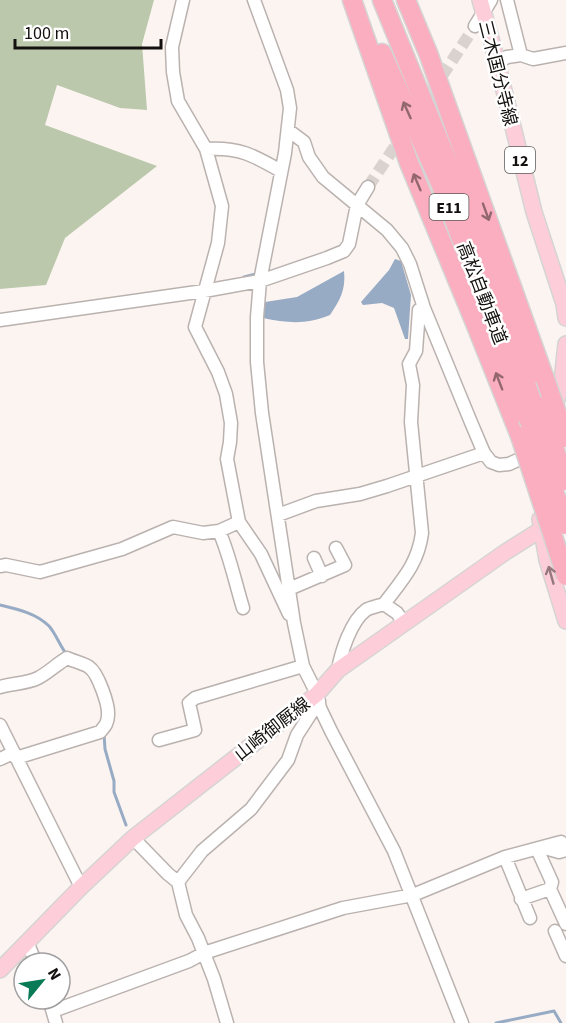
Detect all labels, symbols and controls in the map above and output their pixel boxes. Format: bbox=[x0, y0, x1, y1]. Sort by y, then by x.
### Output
scale bar bbox=[15, 12, 160, 50]
street label: 三木国分寺線 bbox=[472, 18, 523, 129]
text: 100 m bbox=[24, 21, 69, 46]
one-way arrow bbox=[401, 101, 412, 119]
road number: 12 bbox=[505, 147, 535, 173]
one-way arrow bbox=[411, 173, 422, 191]
road number: E11 bbox=[430, 194, 468, 220]
one-way arrow bbox=[481, 202, 492, 221]
street label: 高松自動車道 bbox=[451, 238, 513, 348]
one-way arrow bbox=[492, 373, 503, 391]
one-way arrow bbox=[545, 566, 556, 585]
street label: 山崎御厩線 bbox=[229, 692, 315, 767]
north arrow bbox=[12, 951, 72, 1011]
text: N bbox=[42, 964, 66, 984]

